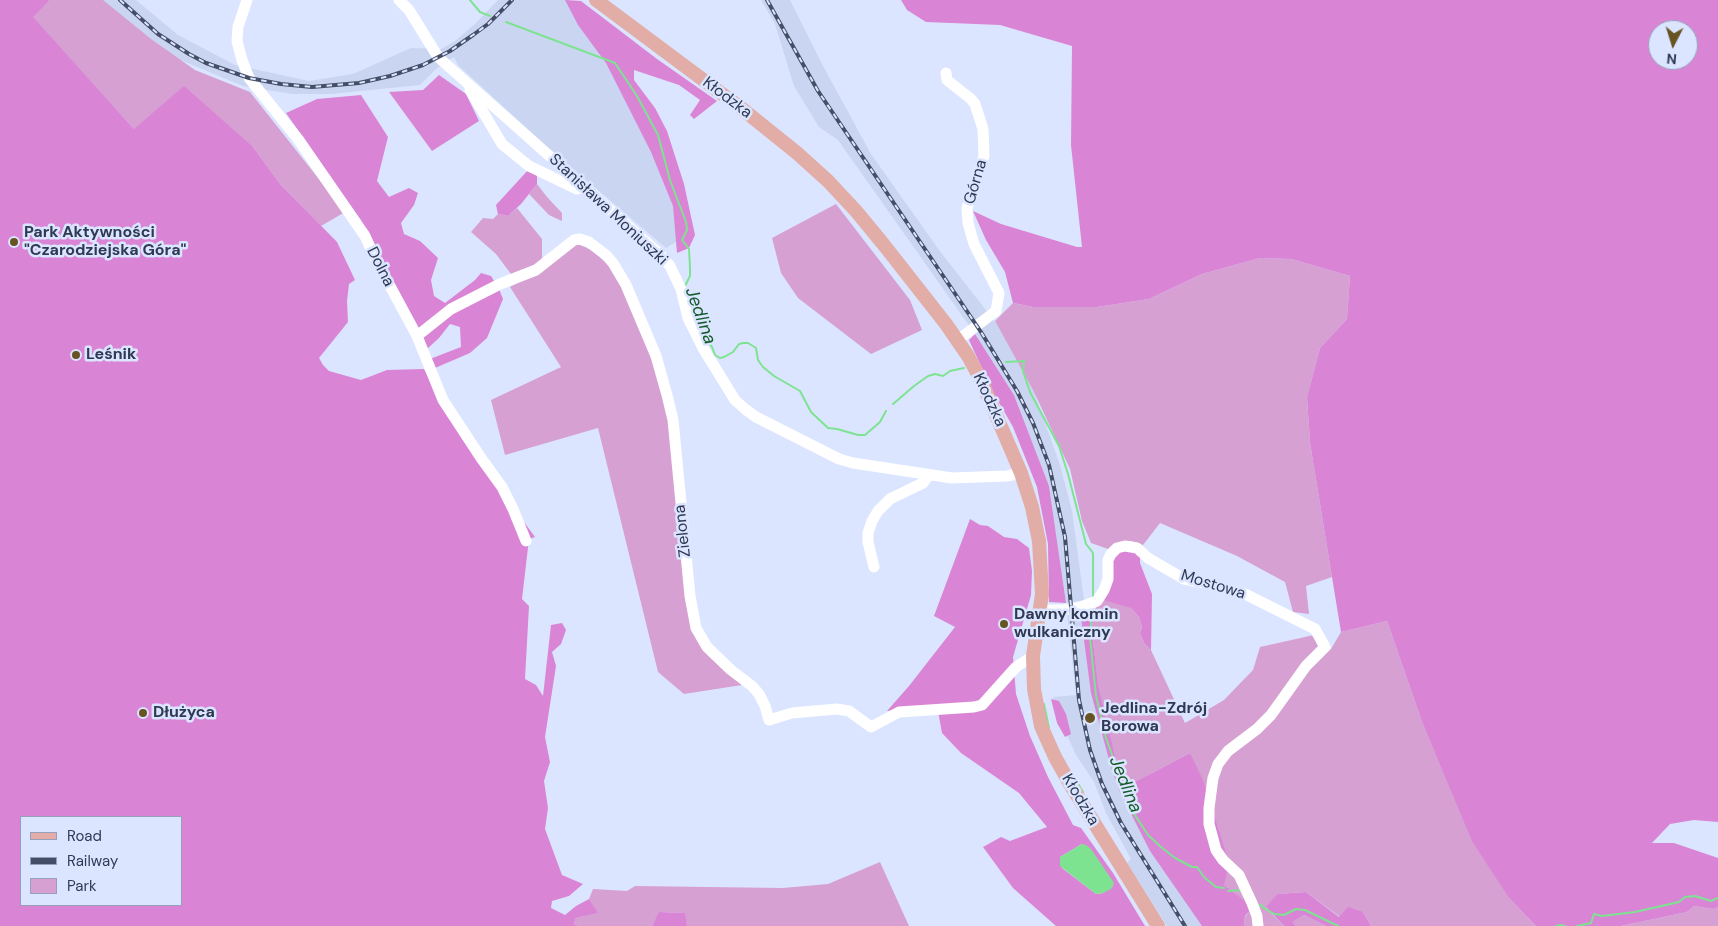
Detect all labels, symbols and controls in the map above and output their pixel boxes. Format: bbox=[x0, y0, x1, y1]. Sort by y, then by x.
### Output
north arrow bbox=[1648, 20, 1698, 70]
text: N bbox=[1666, 50, 1678, 68]
street label: Kłodzka bbox=[698, 73, 756, 123]
street label: Stanisława Moniuszki bbox=[545, 150, 671, 270]
street label: Górna bbox=[961, 158, 991, 206]
place label: Park Aktywności "Czarodziejska Góra" bbox=[24, 223, 186, 261]
marker: Park Aktywności "Czarodziejska Góra" bbox=[8, 236, 20, 248]
street label: Dolna bbox=[362, 244, 398, 290]
water label: Jedlina bbox=[680, 285, 720, 347]
place label: Leśnik bbox=[86, 345, 136, 365]
marker: Leśnik bbox=[70, 349, 82, 361]
street label: Kłodzka bbox=[968, 370, 1010, 430]
street label: Zielona bbox=[671, 504, 695, 558]
street label: Mostowa bbox=[1178, 566, 1248, 604]
place label: Dawny komin wulkaniczny bbox=[1014, 605, 1118, 643]
marker: Dawny komin wulkaniczny bbox=[998, 618, 1010, 630]
place label: Jedlina-Zdrój Borowa bbox=[1101, 699, 1207, 737]
place label: Dłużyca bbox=[153, 703, 215, 723]
marker: Dłużyca bbox=[137, 707, 149, 719]
marker: Jedlina-Zdrój Borowa bbox=[1083, 711, 1097, 725]
water label: Jedlina bbox=[1104, 754, 1146, 816]
street label: Kłodzka bbox=[1057, 771, 1103, 829]
legend bbox=[20, 816, 182, 906]
text: Road bbox=[67, 826, 102, 846]
text: Railway bbox=[67, 851, 118, 871]
text: Park bbox=[67, 876, 97, 896]

